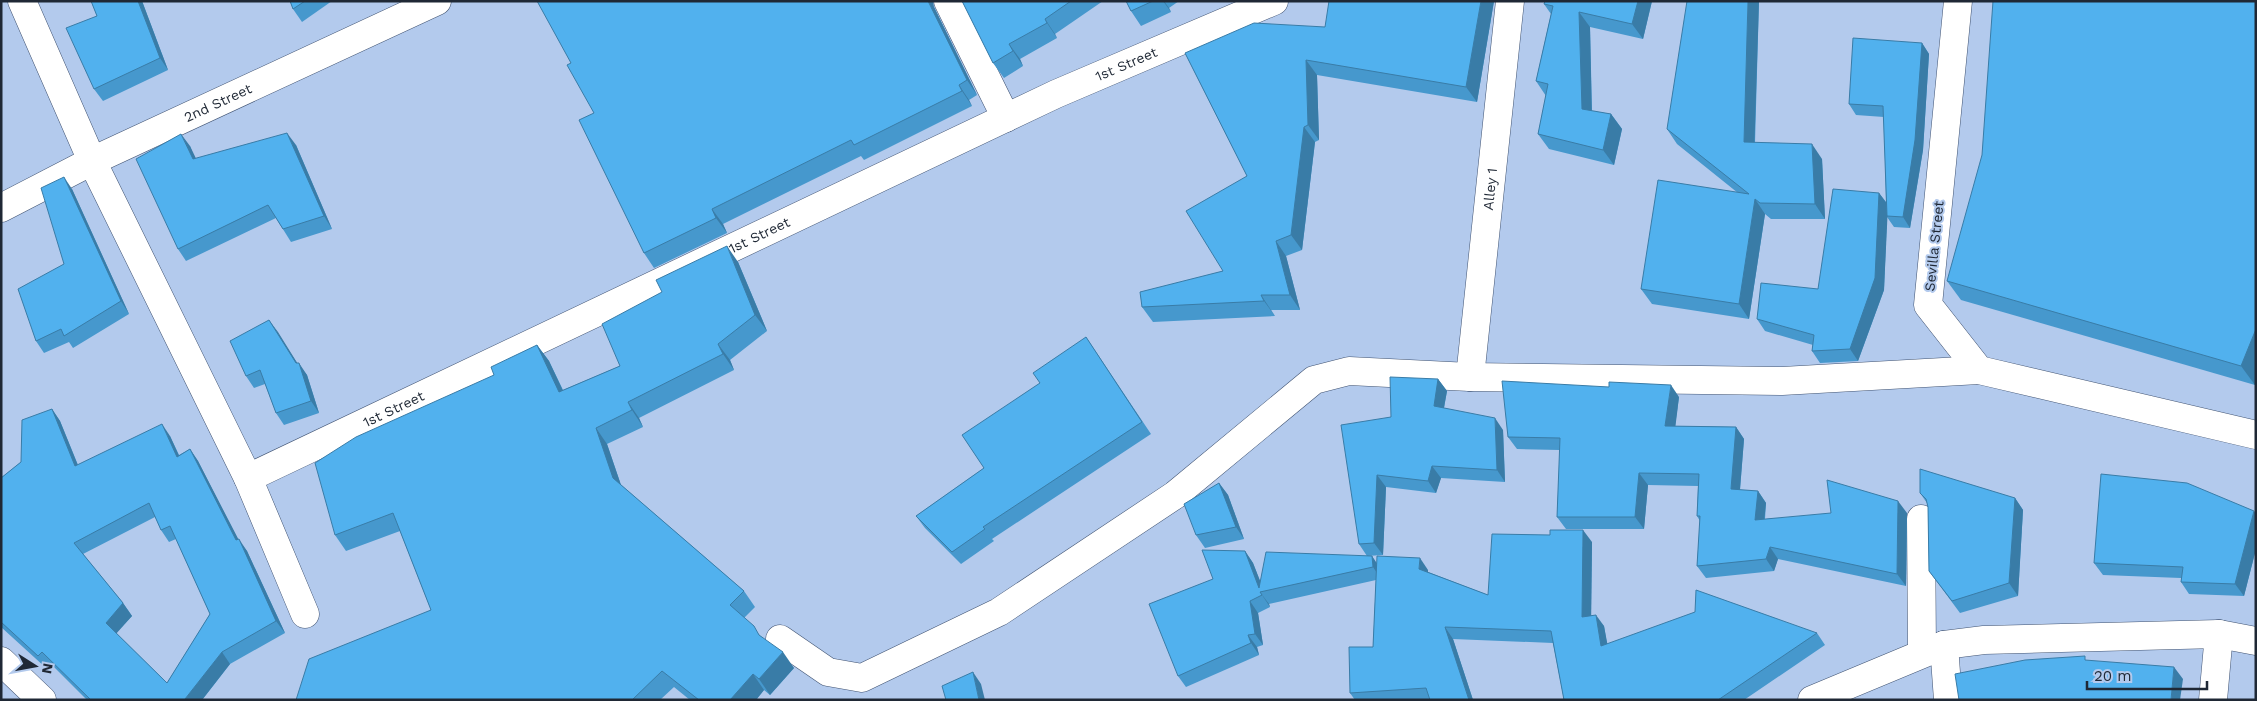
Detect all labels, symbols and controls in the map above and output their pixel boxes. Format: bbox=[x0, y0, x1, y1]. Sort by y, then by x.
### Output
street label: 1st Street bbox=[1093, 44, 1160, 84]
street label: 2nd Street bbox=[181, 80, 254, 125]
street label: Alley 1 bbox=[1480, 167, 1500, 211]
street label: Sevilla Street bbox=[1921, 200, 1947, 292]
street label: 1st Street bbox=[726, 214, 792, 256]
street label: 1st Street bbox=[360, 388, 427, 430]
north arrow bbox=[10, 641, 60, 691]
scale bar bbox=[2087, 658, 2207, 690]
text: N bbox=[39, 662, 57, 675]
text: 20 m bbox=[2094, 667, 2132, 685]

